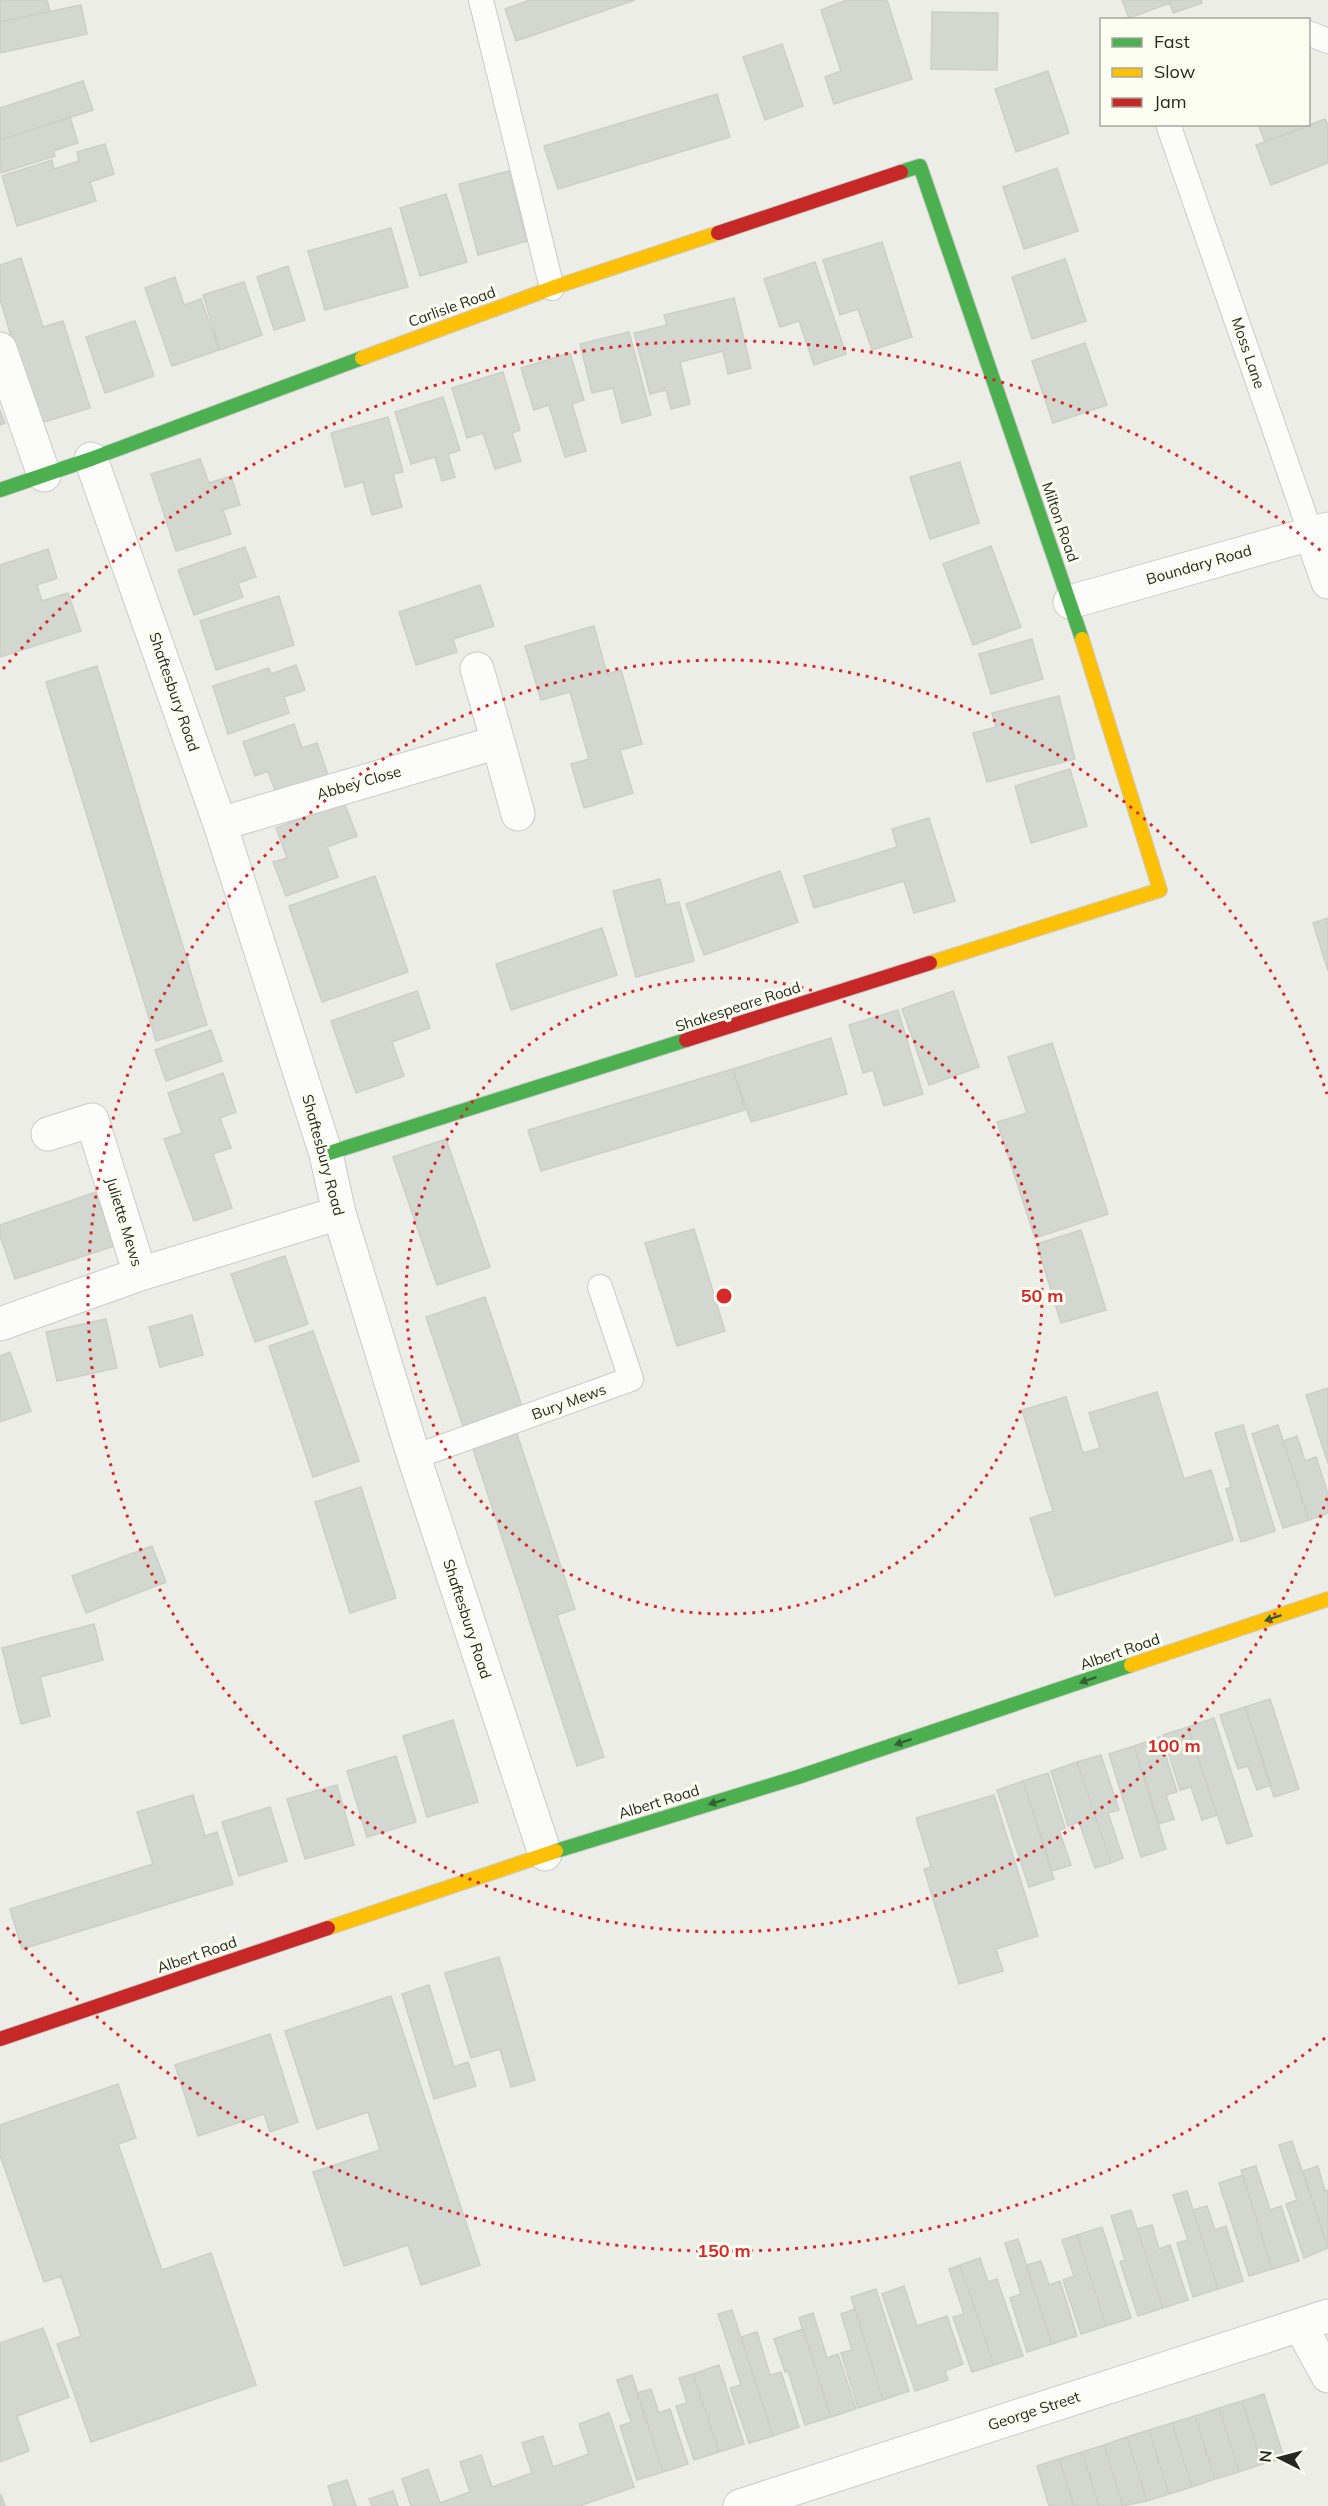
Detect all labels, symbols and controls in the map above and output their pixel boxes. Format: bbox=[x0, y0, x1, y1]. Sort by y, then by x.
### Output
legend bbox=[1100, 18, 1310, 126]
text: Fast bbox=[1154, 30, 1190, 53]
text: Slow bbox=[1154, 60, 1196, 83]
text: Jam bbox=[1154, 90, 1187, 113]
street label: Carlisle Road bbox=[406, 282, 498, 331]
street label: Moss Lane bbox=[1227, 315, 1270, 391]
street label: Milton Road bbox=[1038, 479, 1083, 564]
street label: Boundary Road bbox=[1144, 540, 1254, 589]
street label: Shaftesbury Road bbox=[145, 630, 204, 754]
street label: Abbey Close bbox=[314, 761, 403, 804]
street label: Shakespeare Road bbox=[673, 977, 803, 1036]
street label: Shaftesbury Road bbox=[298, 1092, 349, 1218]
street label: Juliette Mews bbox=[102, 1175, 147, 1269]
text: 50 m bbox=[1021, 1284, 1063, 1307]
centre of rings bbox=[714, 1286, 734, 1306]
street label: Bury Mews bbox=[529, 1379, 609, 1424]
street label: Shaftesbury Road bbox=[439, 1557, 496, 1681]
one-way arrow bbox=[1263, 1614, 1281, 1623]
street label: Albert Road bbox=[1077, 1629, 1162, 1674]
one-way arrow bbox=[1079, 1676, 1097, 1685]
text: 100 m bbox=[1147, 1734, 1201, 1757]
one-way arrow bbox=[894, 1738, 912, 1747]
street label: Albert Road bbox=[616, 1780, 702, 1823]
one-way arrow bbox=[708, 1798, 726, 1807]
street label: Albert Road bbox=[154, 1932, 239, 1977]
text: 150 m bbox=[697, 2239, 751, 2262]
street label: George Street bbox=[985, 2387, 1082, 2434]
north arrow bbox=[1250, 2428, 1310, 2488]
text: N bbox=[1255, 2449, 1276, 2463]

